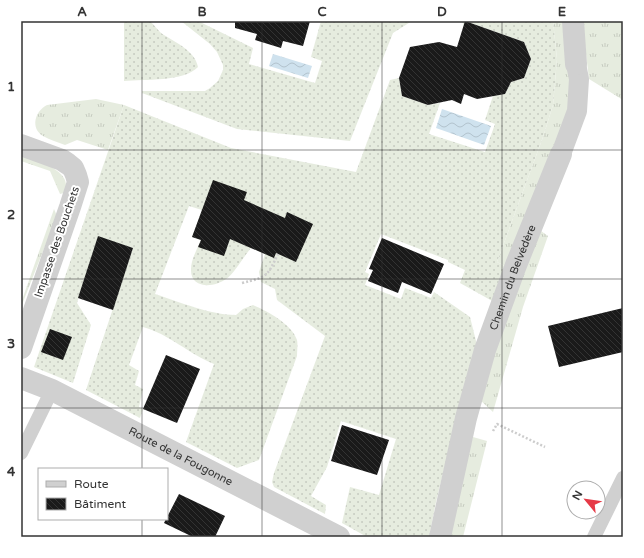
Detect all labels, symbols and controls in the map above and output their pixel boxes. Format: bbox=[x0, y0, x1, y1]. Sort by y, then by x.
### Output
text: A bbox=[77, 4, 87, 20]
text: B bbox=[197, 4, 207, 20]
text: C bbox=[317, 4, 327, 20]
text: D bbox=[437, 4, 447, 20]
text: E bbox=[558, 4, 566, 20]
text: 1 bbox=[7, 79, 15, 95]
street label: Impasse des Bouchets bbox=[32, 185, 82, 299]
text: 2 bbox=[7, 207, 15, 223]
street label: Chemin du Belvédère bbox=[486, 223, 538, 332]
text: 3 bbox=[7, 336, 15, 352]
street label: Route de la Fougonne bbox=[127, 424, 235, 488]
text: 4 bbox=[7, 464, 16, 480]
legend bbox=[38, 468, 168, 520]
text: Route bbox=[74, 477, 109, 491]
north arrow bbox=[566, 480, 606, 520]
text: N bbox=[570, 488, 586, 502]
text: Bâtiment bbox=[74, 497, 126, 511]

